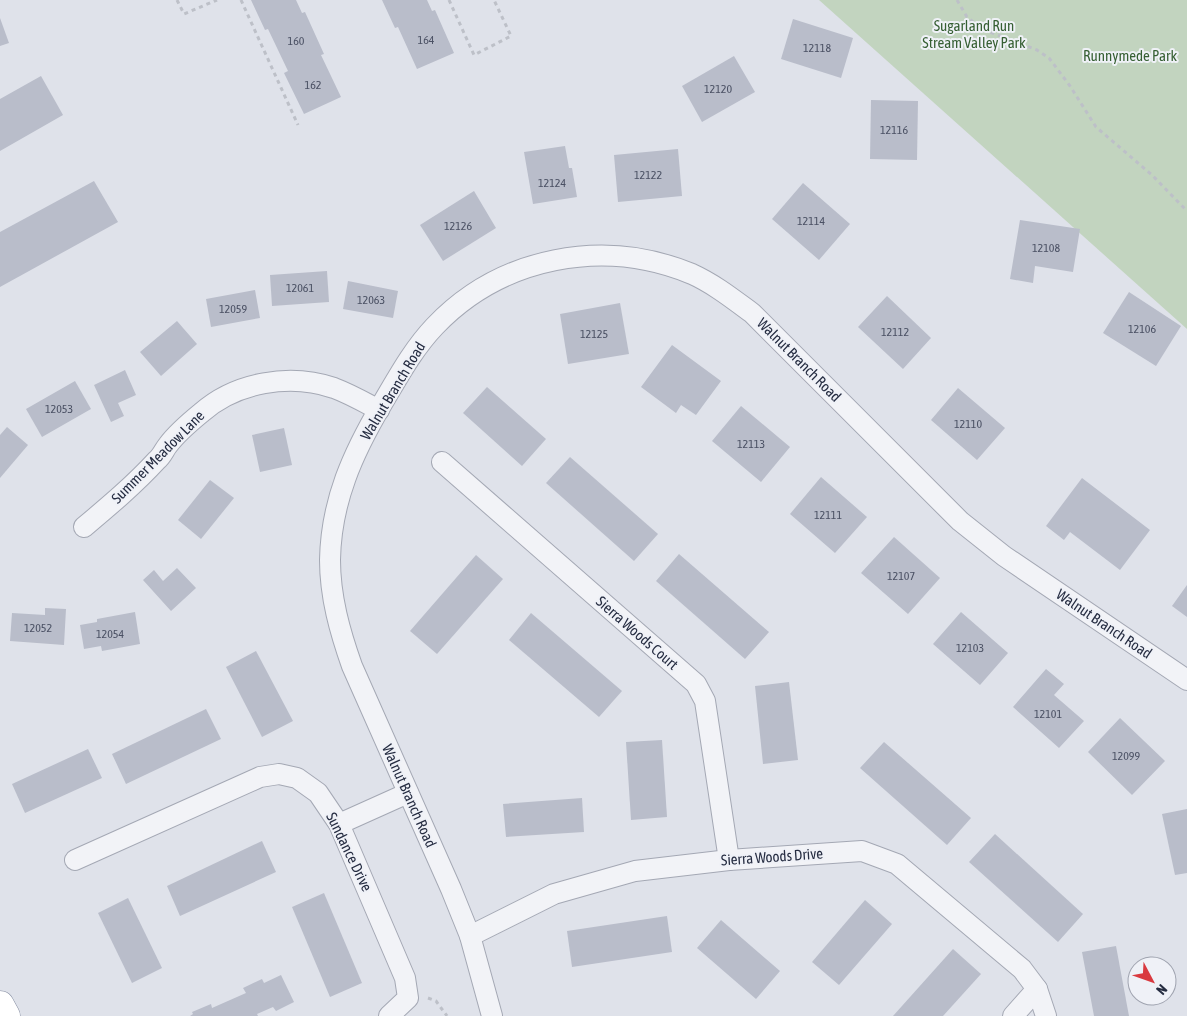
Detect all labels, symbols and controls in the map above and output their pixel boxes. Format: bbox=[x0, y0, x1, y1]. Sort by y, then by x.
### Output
park label: Sugarland Run Stream Valley Park bbox=[922, 17, 1026, 51]
house number: 164 bbox=[418, 33, 435, 47]
house number: 160 bbox=[288, 34, 305, 48]
house number: 12118 bbox=[803, 41, 831, 55]
park label: Runnymede Park bbox=[1083, 47, 1177, 64]
house number: 162 bbox=[305, 78, 321, 92]
house number: 12120 bbox=[704, 82, 732, 96]
house number: 12116 bbox=[880, 123, 908, 137]
house number: 12122 bbox=[634, 168, 662, 182]
house number: 12124 bbox=[538, 176, 566, 190]
house number: 12114 bbox=[797, 214, 825, 228]
house number: 12126 bbox=[444, 219, 472, 233]
house number: 12108 bbox=[1032, 241, 1060, 255]
house number: 12061 bbox=[286, 281, 314, 295]
house number: 12063 bbox=[357, 293, 385, 307]
house number: 12059 bbox=[219, 302, 247, 316]
street label: Walnut Branch Road bbox=[754, 314, 845, 405]
house number: 12106 bbox=[1128, 322, 1156, 336]
house number: 12112 bbox=[881, 325, 909, 339]
house number: 12125 bbox=[580, 327, 608, 341]
street label: Walnut Branch Road bbox=[357, 339, 429, 443]
house number: 12053 bbox=[45, 402, 73, 416]
street label: Summer Meadow Lane bbox=[108, 407, 208, 507]
house number: 12110 bbox=[954, 417, 982, 431]
house number: 12113 bbox=[737, 437, 765, 451]
house number: 12111 bbox=[814, 508, 842, 522]
house number: 12107 bbox=[887, 569, 915, 583]
street label: Walnut Branch Road bbox=[1053, 585, 1155, 662]
street label: Sierra Woods Court bbox=[593, 592, 682, 673]
house number: 12052 bbox=[24, 621, 52, 635]
house number: 12054 bbox=[96, 627, 124, 641]
house number: 12103 bbox=[956, 641, 984, 655]
house number: 12101 bbox=[1034, 707, 1062, 721]
street label: Walnut Branch Road bbox=[379, 742, 440, 850]
house number: 12099 bbox=[1112, 749, 1140, 763]
street label: Sundance Drive bbox=[323, 810, 376, 894]
street label: Sierra Woods Drive bbox=[720, 844, 824, 869]
north arrow bbox=[1127, 956, 1177, 1006]
text: N bbox=[1153, 981, 1171, 998]

